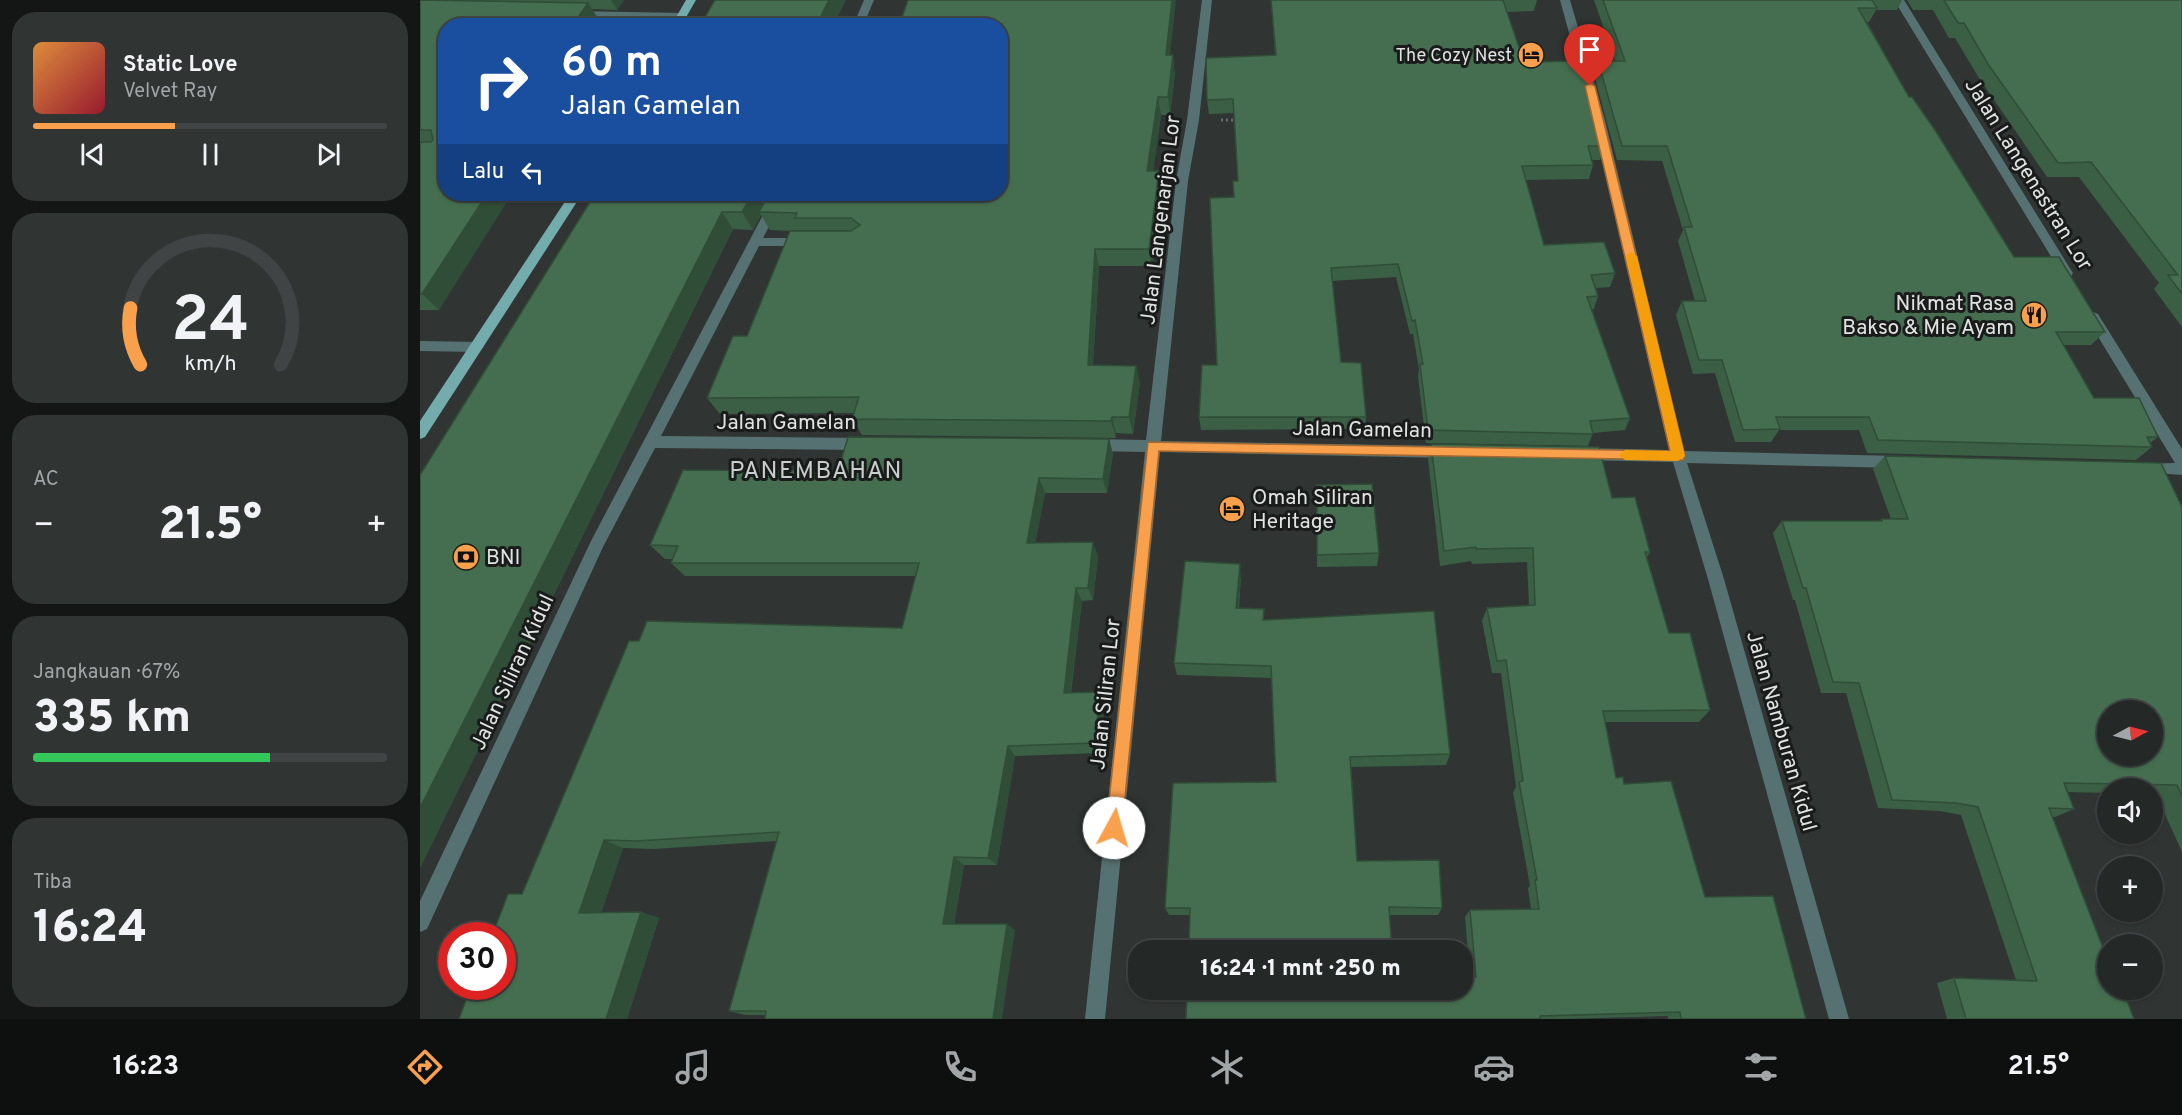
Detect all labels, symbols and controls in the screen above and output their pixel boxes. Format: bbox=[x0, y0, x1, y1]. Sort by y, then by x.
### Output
pin bbox=[1564, 24, 1615, 86]
icon: arrive bbox=[1573, 33, 1606, 66]
text: 60 m bbox=[561, 38, 662, 91]
hotel icon: The Cozy Nest bbox=[1516, 40, 1546, 70]
icon: right bbox=[462, 42, 540, 120]
place label: The Cozy Nest bbox=[1396, 45, 1512, 68]
text: Static Love bbox=[123, 52, 237, 79]
street label: Jalan Langenastran Lor bbox=[1958, 74, 2098, 276]
text: Velvet Ray bbox=[123, 79, 217, 105]
text: Jalan Gamelan bbox=[561, 90, 741, 124]
street label: Jalan Langenarjan Lor bbox=[1135, 114, 1188, 326]
icon: previous bbox=[76, 138, 109, 171]
icon: pause bbox=[194, 138, 227, 171]
icon: next bbox=[312, 138, 345, 171]
icon: left bbox=[516, 156, 549, 189]
text: Lalu bbox=[462, 159, 504, 186]
text: 24 bbox=[171, 284, 249, 363]
place label: Nikmat Rasa Bakso & Mie Ayam bbox=[1842, 291, 2014, 342]
restaurant icon: Nikmat Rasa Bakso & Mie Ayam bbox=[2019, 300, 2049, 330]
text: km/h bbox=[184, 352, 236, 379]
street label: Jalan Gamelan bbox=[716, 410, 856, 437]
street label: Jalan Gamelan bbox=[1292, 416, 1432, 445]
district label: PANEMBAHAN bbox=[729, 457, 903, 487]
text: AC bbox=[33, 467, 59, 493]
place label: Omah Siliran Heritage bbox=[1252, 485, 1373, 536]
hotel icon: Omah Siliran Heritage bbox=[1217, 494, 1247, 524]
text: 21.5° bbox=[158, 498, 262, 555]
text: − bbox=[33, 506, 54, 548]
text: + bbox=[366, 506, 387, 548]
bank icon: BNI bbox=[451, 542, 481, 572]
place label: BNI bbox=[486, 545, 520, 572]
street label: Jalan Siliran Kidul bbox=[465, 590, 561, 755]
street label: Jalan Siliran Lor bbox=[1085, 617, 1128, 771]
street label: Jalan Namburan Kidul bbox=[1739, 628, 1822, 835]
text: Jangkauan · 67% bbox=[33, 660, 180, 686]
text: 335 km bbox=[33, 691, 191, 748]
north arrow bbox=[2097, 700, 2163, 766]
map controls bbox=[2097, 700, 2163, 1000]
button: sound bbox=[2097, 778, 2163, 844]
position arrow bbox=[1082, 796, 1146, 860]
button: + bbox=[2097, 856, 2163, 922]
text: Tiba bbox=[33, 870, 72, 896]
text: 16:24 bbox=[33, 901, 147, 958]
speed limit sign: 30 bbox=[438, 922, 516, 1000]
button: − bbox=[2097, 934, 2163, 1000]
text: 16:24 · 1 mnt · 250 m bbox=[1200, 956, 1401, 983]
icon: directions bbox=[404, 1046, 446, 1088]
icon: music bbox=[672, 1046, 714, 1088]
icon: phone bbox=[939, 1046, 981, 1088]
icon: climate bbox=[1206, 1046, 1248, 1088]
icon: car bbox=[1473, 1046, 1515, 1088]
icon: filters bbox=[1740, 1046, 1782, 1088]
text: 16:23 bbox=[113, 1050, 179, 1084]
text: 21.5° bbox=[2008, 1050, 2069, 1084]

